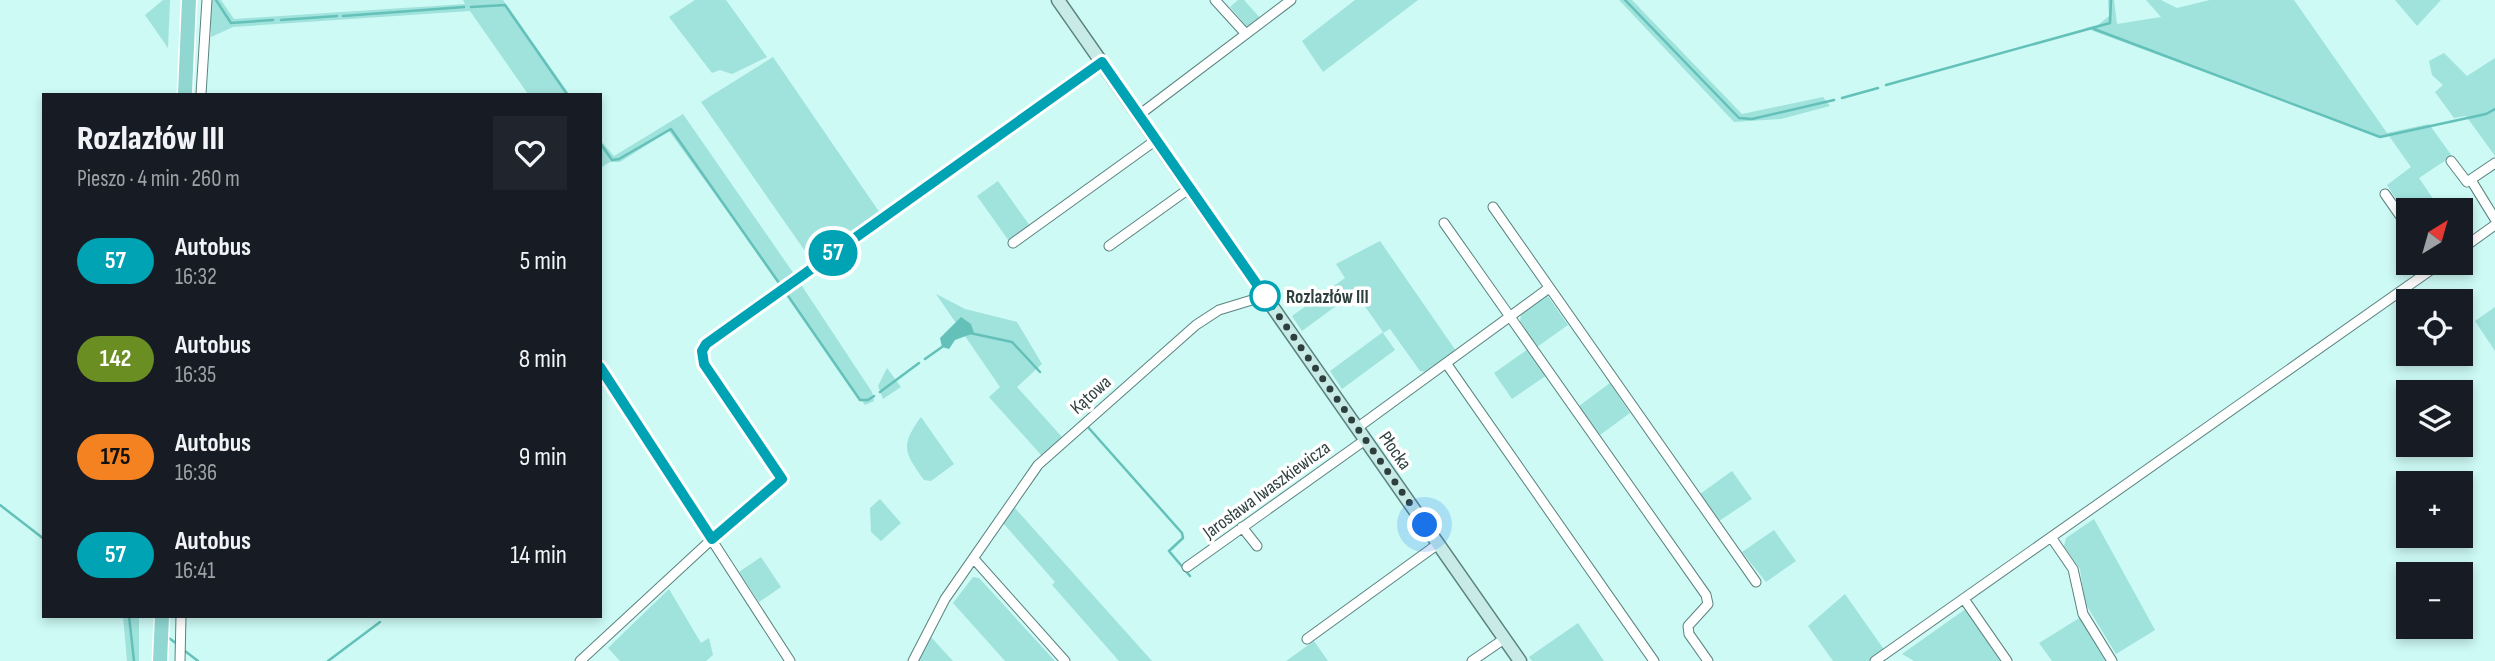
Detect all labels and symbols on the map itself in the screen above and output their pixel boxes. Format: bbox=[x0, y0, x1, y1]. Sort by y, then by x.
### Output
north arrow bbox=[2396, 198, 2473, 275]
line badge: 57 bbox=[802, 230, 864, 276]
marker: Rozlazłów III bbox=[1250, 281, 1280, 311]
place label: Rozlazłów III bbox=[1286, 286, 1369, 309]
street label: Kątowa bbox=[1066, 371, 1116, 419]
street label: Płocka bbox=[1373, 427, 1416, 475]
street label: Jarosława Iwaszkiewicza bbox=[1198, 436, 1335, 545]
your location bbox=[1407, 507, 1442, 542]

